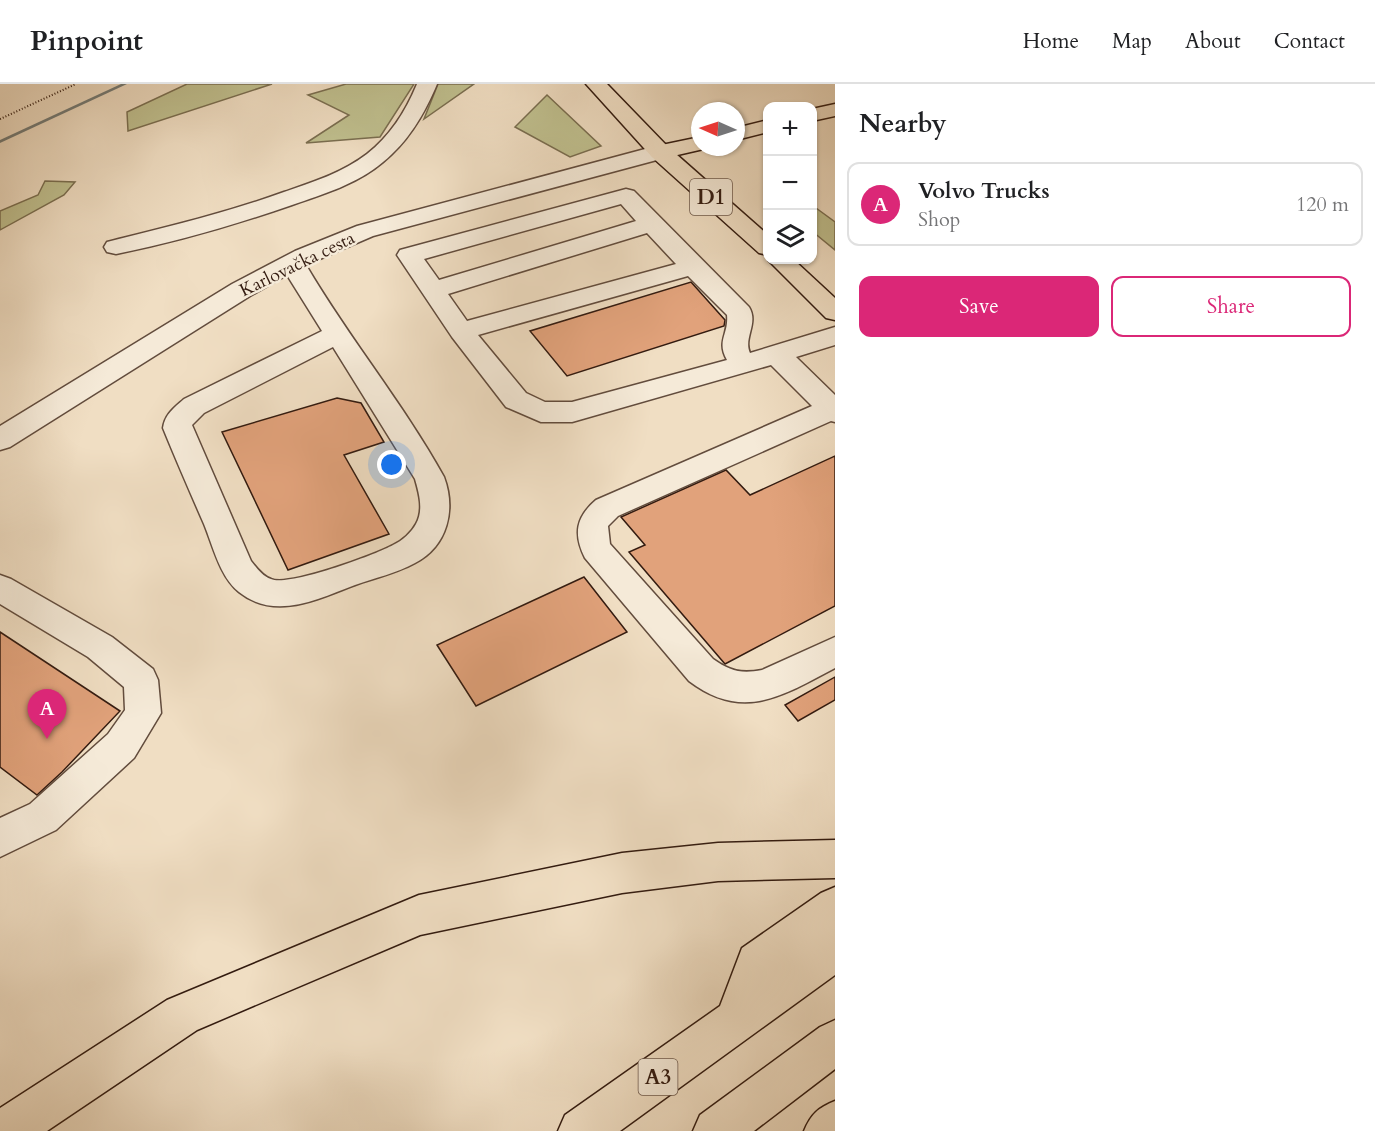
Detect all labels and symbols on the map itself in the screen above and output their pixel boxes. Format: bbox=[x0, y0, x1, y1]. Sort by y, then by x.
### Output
north arrow bbox=[691, 102, 745, 156]
road number: D1 bbox=[690, 179, 732, 215]
street label: Karlovačka cesta bbox=[235, 226, 359, 303]
your location bbox=[377, 450, 406, 479]
pin: A bbox=[28, 690, 66, 739]
road number: A3 bbox=[638, 1059, 678, 1095]

